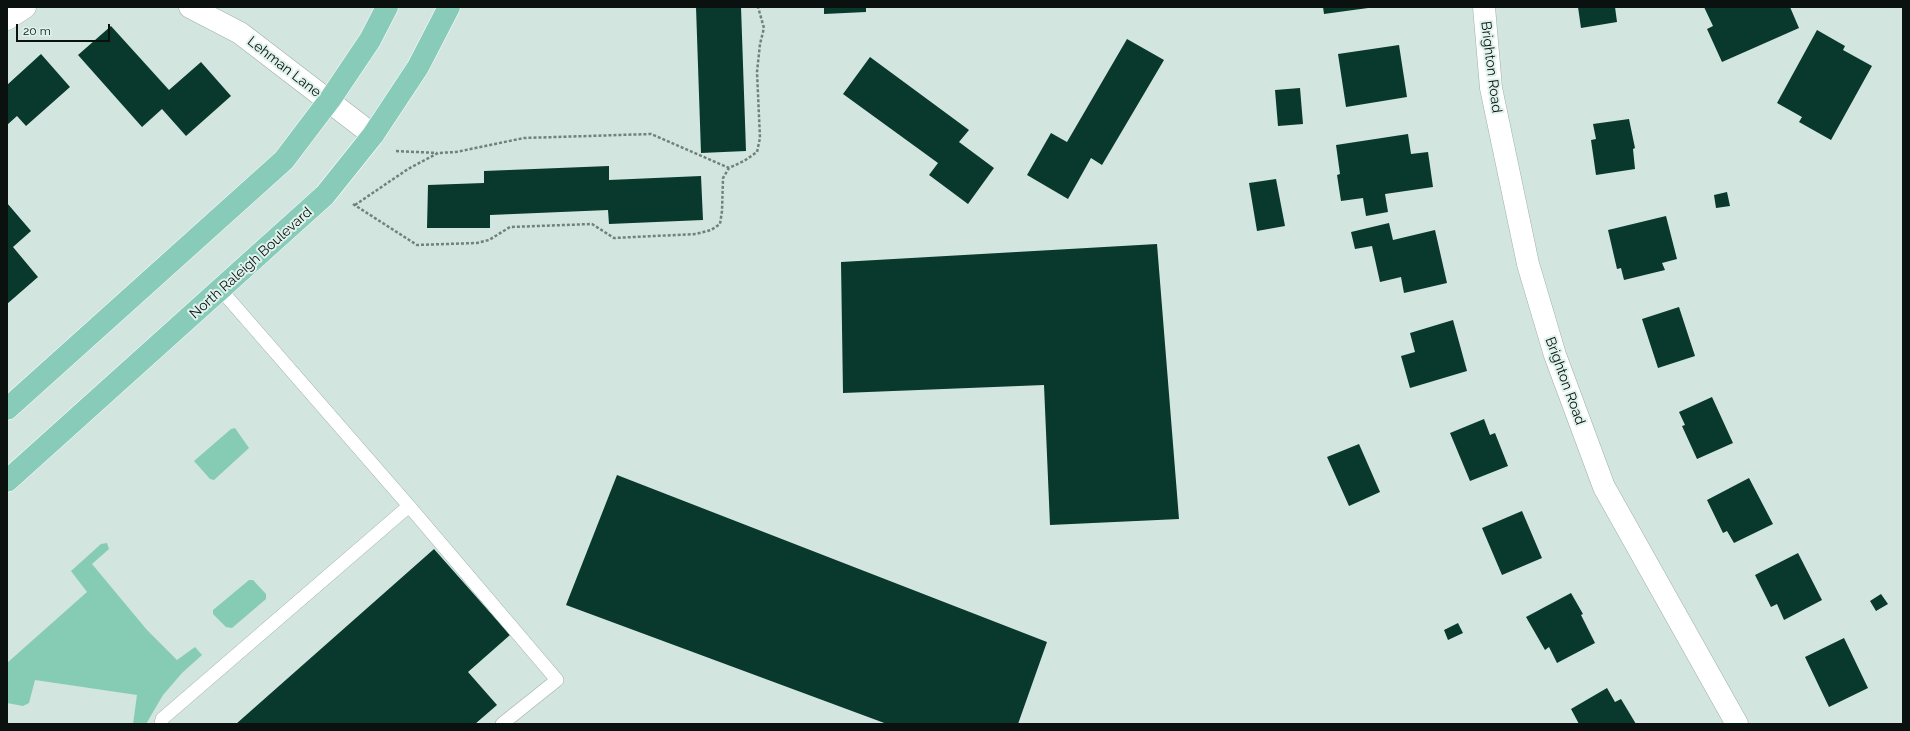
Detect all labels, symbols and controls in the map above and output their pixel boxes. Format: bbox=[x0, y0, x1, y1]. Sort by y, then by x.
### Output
scale bar bbox=[18, 16, 112, 42]
street label: Brighton Road bbox=[1477, 20, 1505, 114]
text: 20 m bbox=[23, 24, 51, 38]
street label: Lehman Lane bbox=[244, 33, 324, 101]
street label: North Raleigh Boulevard bbox=[186, 204, 316, 322]
street label: Brighton Road bbox=[1541, 335, 1589, 427]

